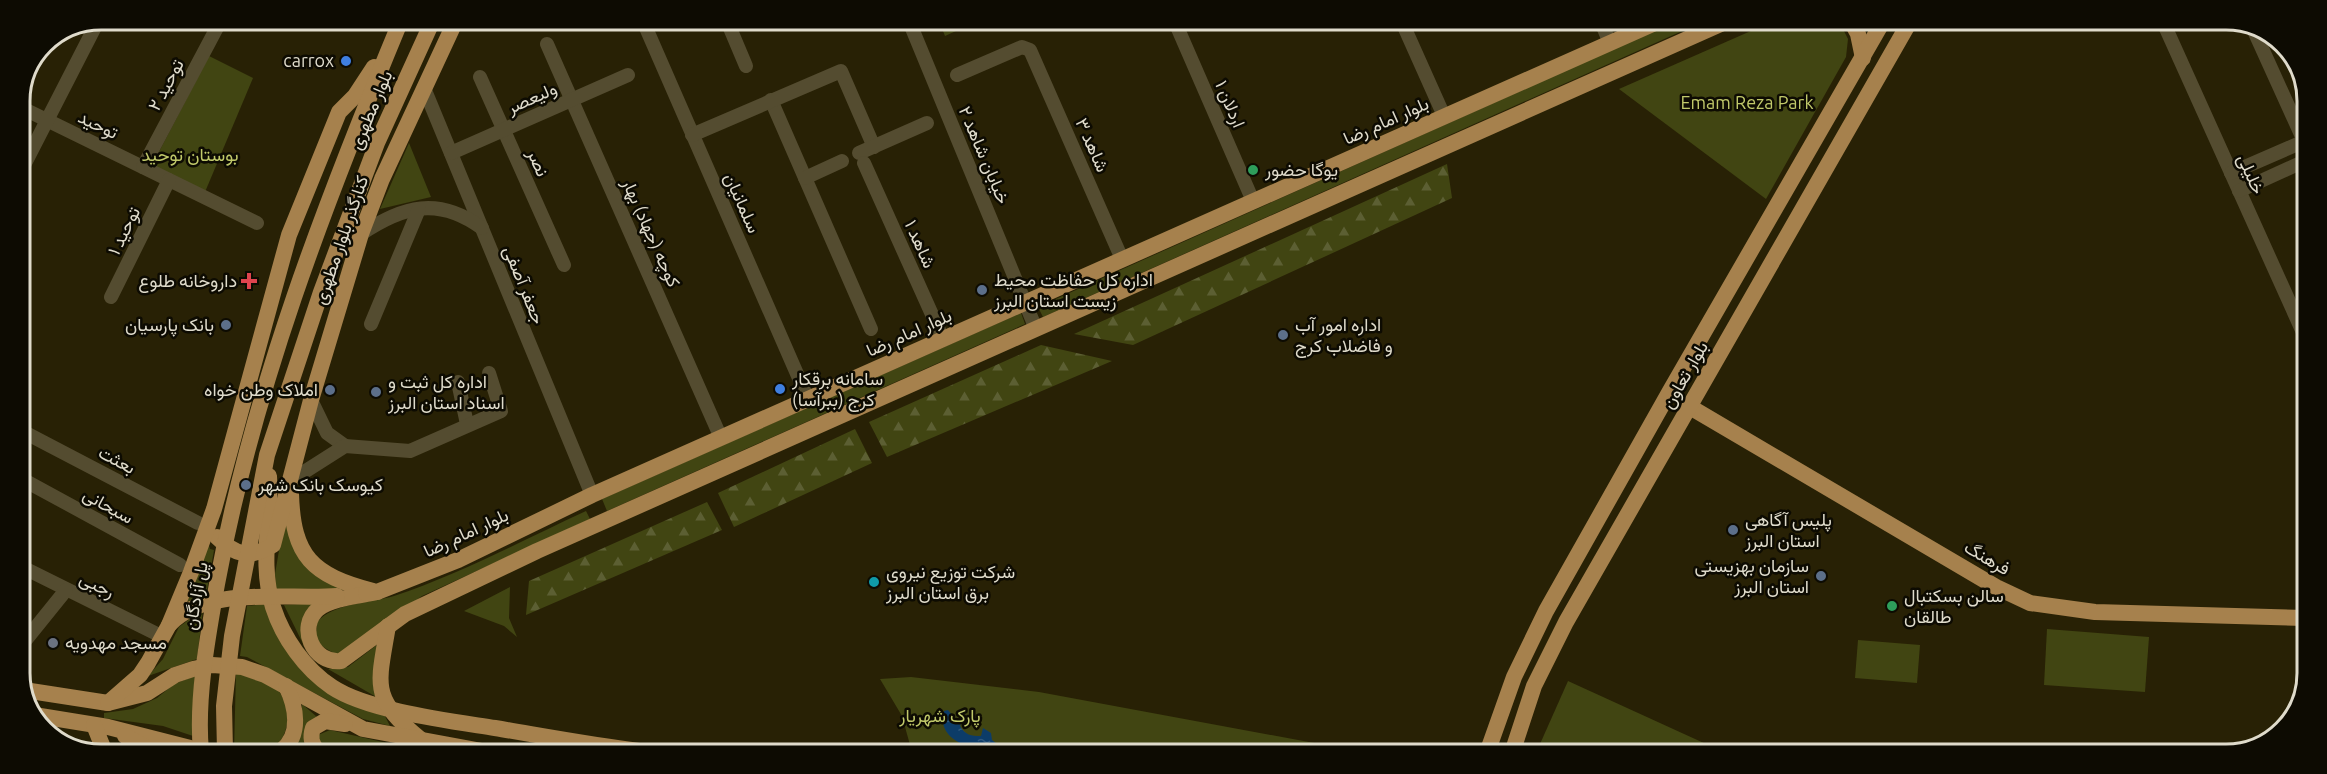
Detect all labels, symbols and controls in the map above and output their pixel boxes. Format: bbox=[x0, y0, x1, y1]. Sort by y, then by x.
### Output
place label: carrox bbox=[283, 50, 334, 70]
marker: carrox bbox=[339, 54, 353, 68]
street label: توحید ۲ bbox=[143, 55, 189, 115]
street label: بلوار مطهری bbox=[344, 67, 398, 153]
street label: ولیعصر bbox=[503, 77, 560, 119]
street label: اردلان ۱ bbox=[1210, 77, 1250, 131]
street label: بلوار امام رضا bbox=[1340, 92, 1433, 151]
park label: Emam Reza Park bbox=[1680, 92, 1814, 112]
street label: خیابان شاهد ۲ bbox=[954, 103, 1014, 207]
street label: توحید bbox=[74, 106, 122, 144]
street label: شاهد ۳ bbox=[1072, 115, 1114, 175]
park label: بوستان توحید bbox=[141, 144, 239, 166]
street label: نصر bbox=[522, 145, 554, 180]
street label: خلیلی bbox=[2232, 150, 2270, 198]
place label: یوگا حضور bbox=[1264, 159, 1338, 181]
marker: یوگا حضور bbox=[1246, 163, 1260, 177]
street label: سلمانیان bbox=[720, 170, 765, 236]
street label: کنارگذر بلوار مطهری bbox=[309, 173, 373, 307]
street label: کوچه (جهاد) بهار bbox=[616, 174, 685, 291]
street label: توحید ۱ bbox=[103, 203, 145, 259]
street label: شاهد ۱ bbox=[902, 217, 940, 271]
street label: جعفر آصفی bbox=[498, 243, 550, 327]
place label: اداره کل حفاظت محیط زیست استان البرز bbox=[993, 269, 1153, 312]
place label: داروخانه طلوع bbox=[138, 270, 237, 293]
marker: داروخانه طلوع bbox=[242, 274, 256, 288]
marker: اداره کل حفاظت محیط زیست استان البرز bbox=[975, 283, 989, 297]
street label: بلوار امام رضا bbox=[863, 304, 956, 363]
place label: بانک پارسیان bbox=[125, 314, 214, 337]
place label: اداره امور آب و فاضلاب کرج bbox=[1295, 314, 1393, 358]
marker: بانک پارسیان bbox=[219, 318, 233, 332]
marker: اداره امور آب و فاضلاب کرج bbox=[1276, 328, 1290, 342]
street label: بلوار تعاون bbox=[1657, 337, 1713, 413]
place label: سامانه برقکار کرج (ببرآسا) bbox=[791, 368, 883, 412]
place label: اداره کل ثبت و اسناد استان البرز bbox=[387, 371, 505, 414]
place label: املاک وطن خواه bbox=[204, 379, 318, 401]
marker: سامانه برقکار کرج (ببرآسا) bbox=[773, 382, 787, 396]
marker: املاک وطن خواه bbox=[323, 383, 337, 397]
marker: اداره کل ثبت و اسناد استان البرز bbox=[369, 385, 383, 399]
street label: بعثت bbox=[95, 441, 139, 478]
place label: کیوسک بانک شهر bbox=[257, 474, 383, 496]
marker: کیوسک بانک شهر bbox=[239, 478, 253, 492]
street label: سبحانی bbox=[79, 483, 137, 529]
street label: بلوار امام رضا bbox=[420, 504, 512, 563]
place label: پلیس آگاهی استان البرز bbox=[1744, 509, 1832, 552]
marker: پلیس آگاهی استان البرز bbox=[1726, 523, 1740, 537]
street label: فرهنگ bbox=[1960, 536, 2014, 580]
place label: سازمان بهزیستی استان البرز bbox=[1695, 555, 1809, 598]
street label: پل آزادگان bbox=[179, 560, 214, 632]
place label: شرکت توزیع نیروی برق استان البرز bbox=[885, 561, 1015, 604]
street label: رجبی bbox=[76, 567, 118, 603]
marker: سازمان بهزیستی استان البرز bbox=[1814, 569, 1828, 583]
marker: شرکت توزیع نیروی برق استان البرز bbox=[867, 575, 881, 589]
place label: سالن بسکتبال طالقان bbox=[1904, 585, 2004, 627]
marker: سالن بسکتبال طالقان bbox=[1885, 599, 1899, 613]
place label: مسجد مهدویه bbox=[65, 632, 167, 654]
marker: مسجد مهدویه bbox=[46, 636, 60, 650]
park label: پارک شهریار bbox=[898, 705, 981, 728]

